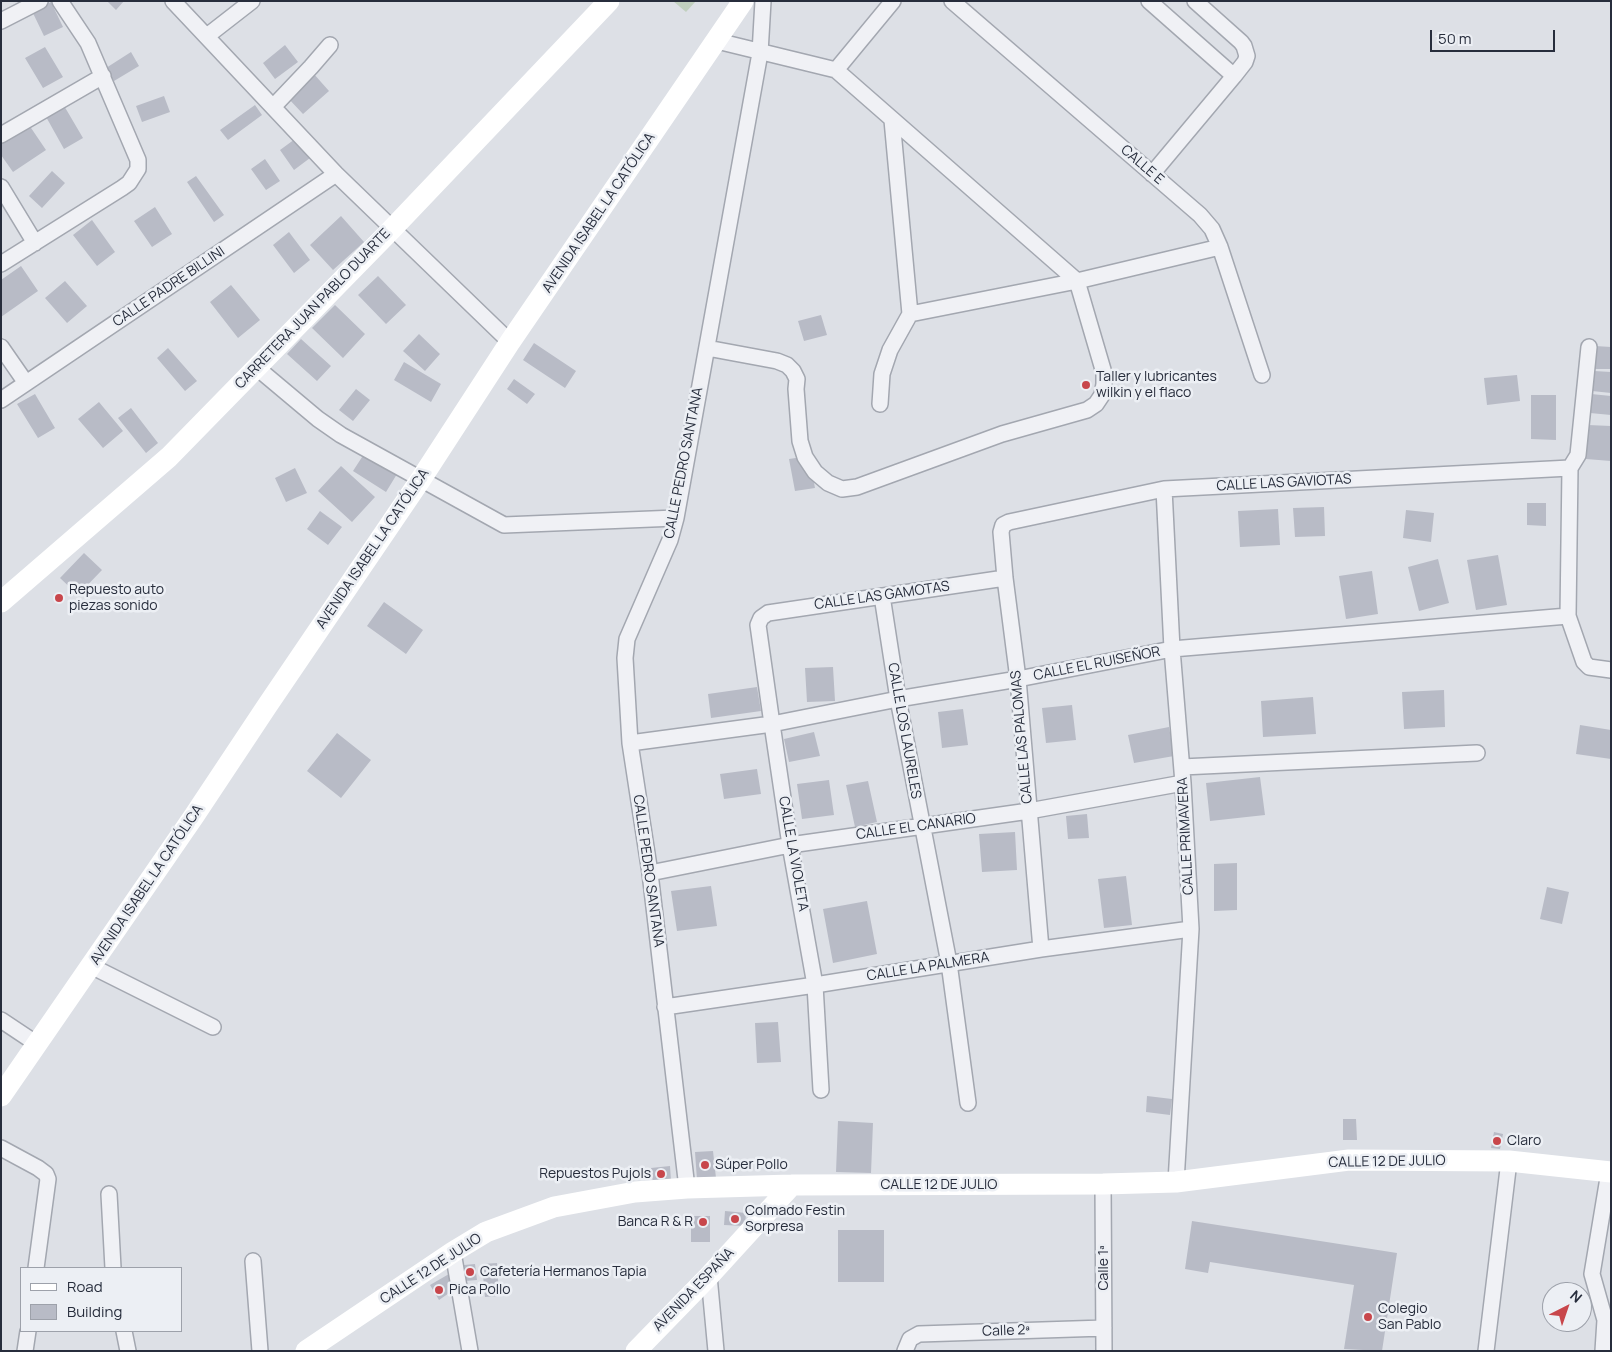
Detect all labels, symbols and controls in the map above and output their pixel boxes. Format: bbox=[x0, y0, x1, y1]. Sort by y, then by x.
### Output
scale bar bbox=[1432, 20, 1557, 52]
text: 50 m bbox=[1438, 28, 1472, 49]
street label: AVENIDA ISABEL LA CATÓLICA bbox=[539, 130, 659, 296]
street label: CALLE E bbox=[1117, 142, 1167, 188]
street label: CARRETERA JUAN PABLO DUARTE bbox=[232, 225, 394, 393]
street label: CALLE PADRE BILLINI bbox=[110, 243, 228, 331]
place label: Taller y lubricantes wilkin y el flaco bbox=[1096, 369, 1217, 402]
marker: Taller y lubricantes wilkin y el flaco bbox=[1080, 379, 1092, 391]
street label: CALLE PEDRO SANTANA bbox=[661, 386, 707, 540]
street label: AVENIDA ISABEL LA CATÓLICA bbox=[313, 466, 433, 632]
street label: CALLE LAS GAVIOTAS bbox=[1216, 471, 1352, 495]
street label: CALLE LAS GAMOTAS bbox=[813, 578, 951, 614]
place label: Repuesto auto piezas sonido bbox=[69, 582, 164, 614]
marker: Repuesto auto piezas sonido bbox=[53, 592, 65, 604]
street label: CALLE EL RUISEÑOR bbox=[1032, 643, 1162, 685]
street label: CALLE LOS LAURELES bbox=[884, 662, 924, 800]
street label: CALLE LAS PALOMAS bbox=[1008, 670, 1036, 804]
street label: CALLE PRIMAVERA bbox=[1175, 777, 1197, 895]
street label: CALLE PEDRO SANTANA bbox=[629, 794, 667, 948]
street label: CALLE LA VIOLETA bbox=[775, 795, 811, 913]
street label: AVENIDA ISABEL LA CATÓLICA bbox=[87, 802, 207, 968]
street label: CALLE EL CANARIO bbox=[855, 810, 977, 844]
street label: CALLE LA PALMERA bbox=[866, 949, 990, 985]
place label: Claro bbox=[1507, 1133, 1541, 1149]
marker: Claro bbox=[1491, 1135, 1503, 1147]
street label: CALLE 12 DE JULIO bbox=[1328, 1153, 1446, 1171]
place label: Súper Pollo bbox=[715, 1157, 788, 1173]
marker: Súper Pollo bbox=[699, 1159, 711, 1171]
place label: Repuestos Pujols bbox=[539, 1166, 651, 1182]
marker: Repuestos Pujols bbox=[655, 1168, 667, 1180]
street label: CALLE 12 DE JULIO bbox=[881, 1177, 997, 1193]
place label: Colmado Festin Sorpresa bbox=[745, 1203, 845, 1236]
marker: Colmado Festin Sorpresa bbox=[729, 1213, 741, 1225]
place label: Banca R & R bbox=[618, 1214, 693, 1230]
marker: Banca R & R bbox=[697, 1216, 709, 1228]
street label: CALLE 12 DE JULIO bbox=[377, 1230, 485, 1308]
street label: AVENIDA ESPAÑA bbox=[650, 1245, 738, 1335]
street label: Calle 1ª bbox=[1096, 1245, 1112, 1291]
place label: Cafetería Hermanos Tapia bbox=[480, 1264, 647, 1280]
marker: Cafetería Hermanos Tapia bbox=[464, 1266, 476, 1278]
legend bbox=[20, 1267, 182, 1332]
text: Road bbox=[67, 1276, 103, 1297]
place label: Pica Pollo bbox=[449, 1282, 511, 1298]
north arrow bbox=[1542, 1282, 1592, 1332]
marker: Pica Pollo bbox=[433, 1284, 445, 1296]
text: N bbox=[1566, 1286, 1587, 1307]
text: Building bbox=[67, 1301, 122, 1322]
place label: Colegio San Pablo bbox=[1378, 1301, 1441, 1334]
marker: Colegio San Pablo bbox=[1362, 1311, 1374, 1323]
street label: Calle 2ª bbox=[982, 1322, 1030, 1340]

